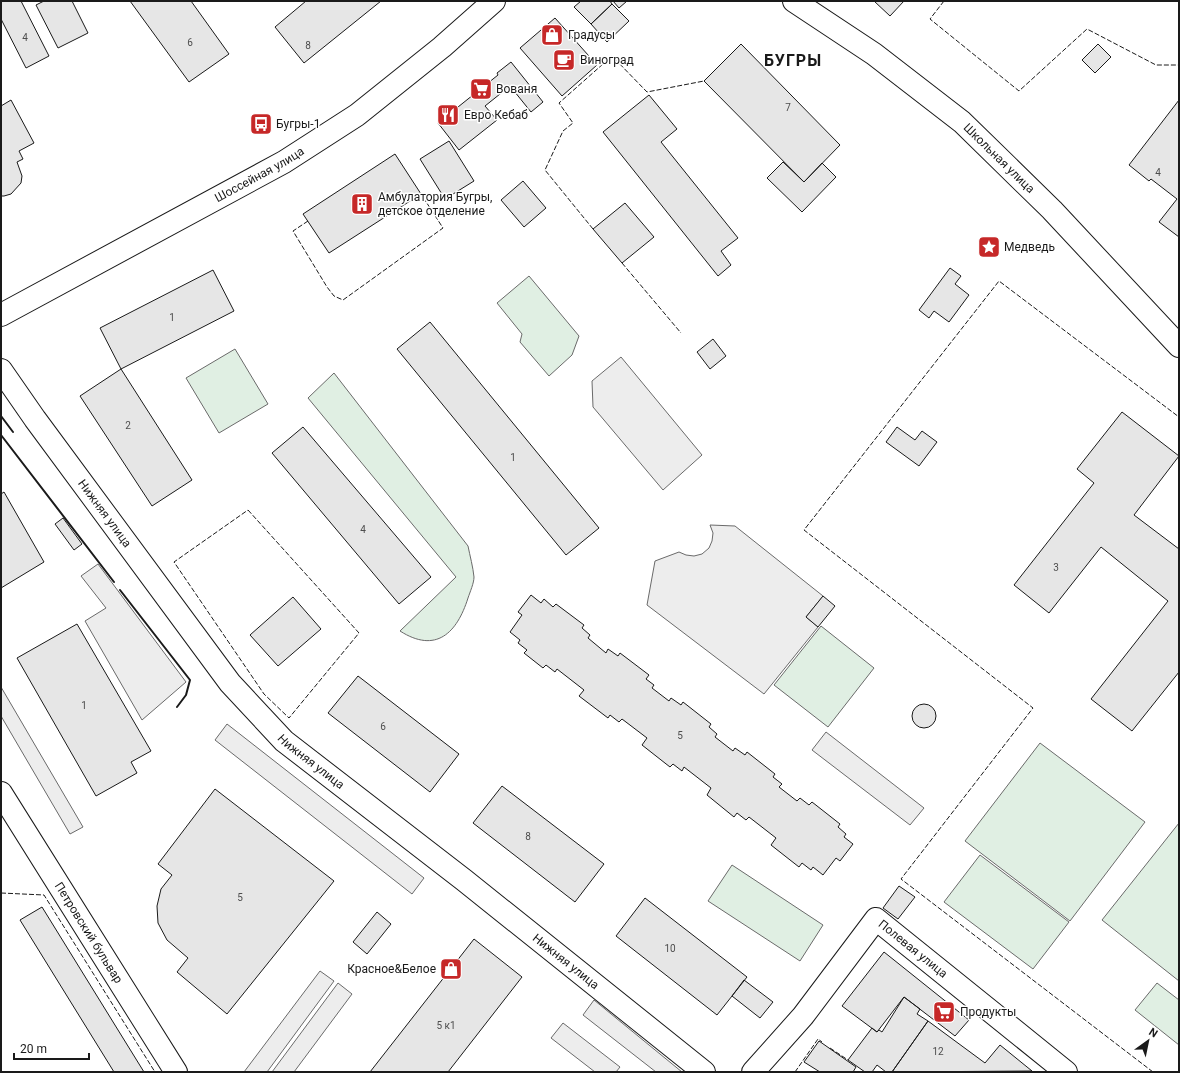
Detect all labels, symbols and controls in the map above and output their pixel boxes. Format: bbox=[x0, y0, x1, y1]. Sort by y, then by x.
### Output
shop icon: Градусы bbox=[539, 22, 565, 48]
place label: Градусы bbox=[568, 28, 615, 42]
house number: 4 bbox=[22, 32, 28, 43]
house number: 6 bbox=[187, 37, 193, 48]
house number: 8 bbox=[305, 40, 311, 51]
cafe icon: Виноград bbox=[551, 47, 577, 73]
district label: БУГРЫ bbox=[764, 51, 822, 70]
place label: Виноград bbox=[580, 53, 634, 67]
supermarket icon: Вованя bbox=[468, 76, 494, 102]
place label: Вованя bbox=[496, 82, 537, 96]
restaurant icon: Евро Кебаб bbox=[435, 102, 461, 128]
house number: 7 bbox=[785, 102, 791, 113]
place label: Евро Кебаб bbox=[464, 108, 528, 122]
bus stop icon: Бугры-1 bbox=[248, 111, 274, 137]
place label: Бугры-1 bbox=[276, 117, 320, 131]
street label: Школьная улица bbox=[961, 120, 1038, 196]
street label: Шоссейная улица bbox=[212, 144, 307, 205]
house number: 4 bbox=[1155, 167, 1161, 178]
place label: Амбулатория Бугры, детское отделение bbox=[378, 190, 492, 218]
building icon: Амбулатория Бугры, детское отделение bbox=[349, 191, 375, 217]
place icon: Медведь bbox=[976, 234, 1002, 260]
place label: Медведь bbox=[1004, 240, 1055, 254]
house number: 1 bbox=[169, 312, 175, 323]
house number: 2 bbox=[125, 420, 131, 431]
house number: 1 bbox=[510, 452, 516, 463]
street label: Нижняя улица bbox=[75, 477, 134, 550]
house number: 4 bbox=[360, 524, 366, 535]
house number: 3 bbox=[1053, 562, 1059, 573]
house number: 1 bbox=[81, 700, 87, 711]
house number: 6 bbox=[380, 721, 386, 732]
house number: 5 bbox=[677, 730, 683, 741]
street label: Нижняя улица bbox=[274, 731, 347, 792]
house number: 8 bbox=[525, 831, 531, 842]
street label: Петровский бульвар bbox=[52, 880, 126, 986]
house number: 5 bbox=[237, 892, 243, 903]
street label: Полевая улица bbox=[876, 917, 950, 981]
street label: Нижняя улица bbox=[530, 931, 602, 992]
house number: 10 bbox=[664, 943, 676, 954]
shop icon: Красное&Белое bbox=[438, 956, 464, 982]
place label: Красное&Белое bbox=[347, 962, 436, 976]
supermarket icon: Продукты bbox=[931, 999, 957, 1025]
place label: Продукты bbox=[960, 1005, 1016, 1019]
house number: 5 к1 bbox=[436, 1020, 456, 1031]
north arrow bbox=[1128, 1021, 1168, 1061]
text: N bbox=[1146, 1025, 1160, 1041]
scale bar bbox=[14, 1035, 89, 1061]
text: 20 m bbox=[20, 1042, 47, 1056]
house number: 12 bbox=[932, 1046, 944, 1057]

